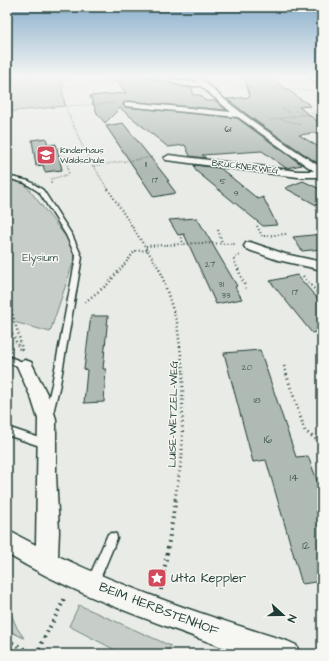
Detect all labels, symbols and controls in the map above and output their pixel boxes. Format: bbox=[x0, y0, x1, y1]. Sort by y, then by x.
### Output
house number: 61 bbox=[225, 123, 231, 136]
school or university icon: Kinderhaus Waldschule bbox=[35, 144, 57, 166]
place label: Kinderhaus Waldschule bbox=[60, 144, 105, 167]
street label: BRUCKNERWEG bbox=[211, 156, 280, 178]
house number: 11 bbox=[145, 158, 147, 171]
house number: 17 bbox=[152, 174, 159, 187]
house number: 5 bbox=[220, 175, 227, 188]
house number: 9 bbox=[233, 187, 239, 200]
park label: Elysium bbox=[22, 250, 58, 266]
house number: 27 bbox=[205, 258, 216, 271]
house number: 31 bbox=[218, 278, 224, 291]
house number: 17 bbox=[292, 286, 299, 299]
house number: 33 bbox=[221, 289, 231, 302]
street label: LUISE-WETZEL-WEG bbox=[165, 360, 181, 468]
house number: 20 bbox=[242, 361, 253, 374]
house number: 18 bbox=[254, 394, 261, 407]
house number: 16 bbox=[264, 432, 272, 447]
house number: 14 bbox=[290, 470, 299, 485]
house number: 12 bbox=[302, 538, 311, 553]
place icon: Utta Keppler bbox=[146, 567, 168, 589]
place label: Utta Keppler bbox=[171, 569, 246, 587]
street label: BEIM HERBSTENHOF bbox=[97, 578, 221, 640]
north arrow bbox=[263, 595, 303, 635]
text: N bbox=[284, 612, 300, 624]

